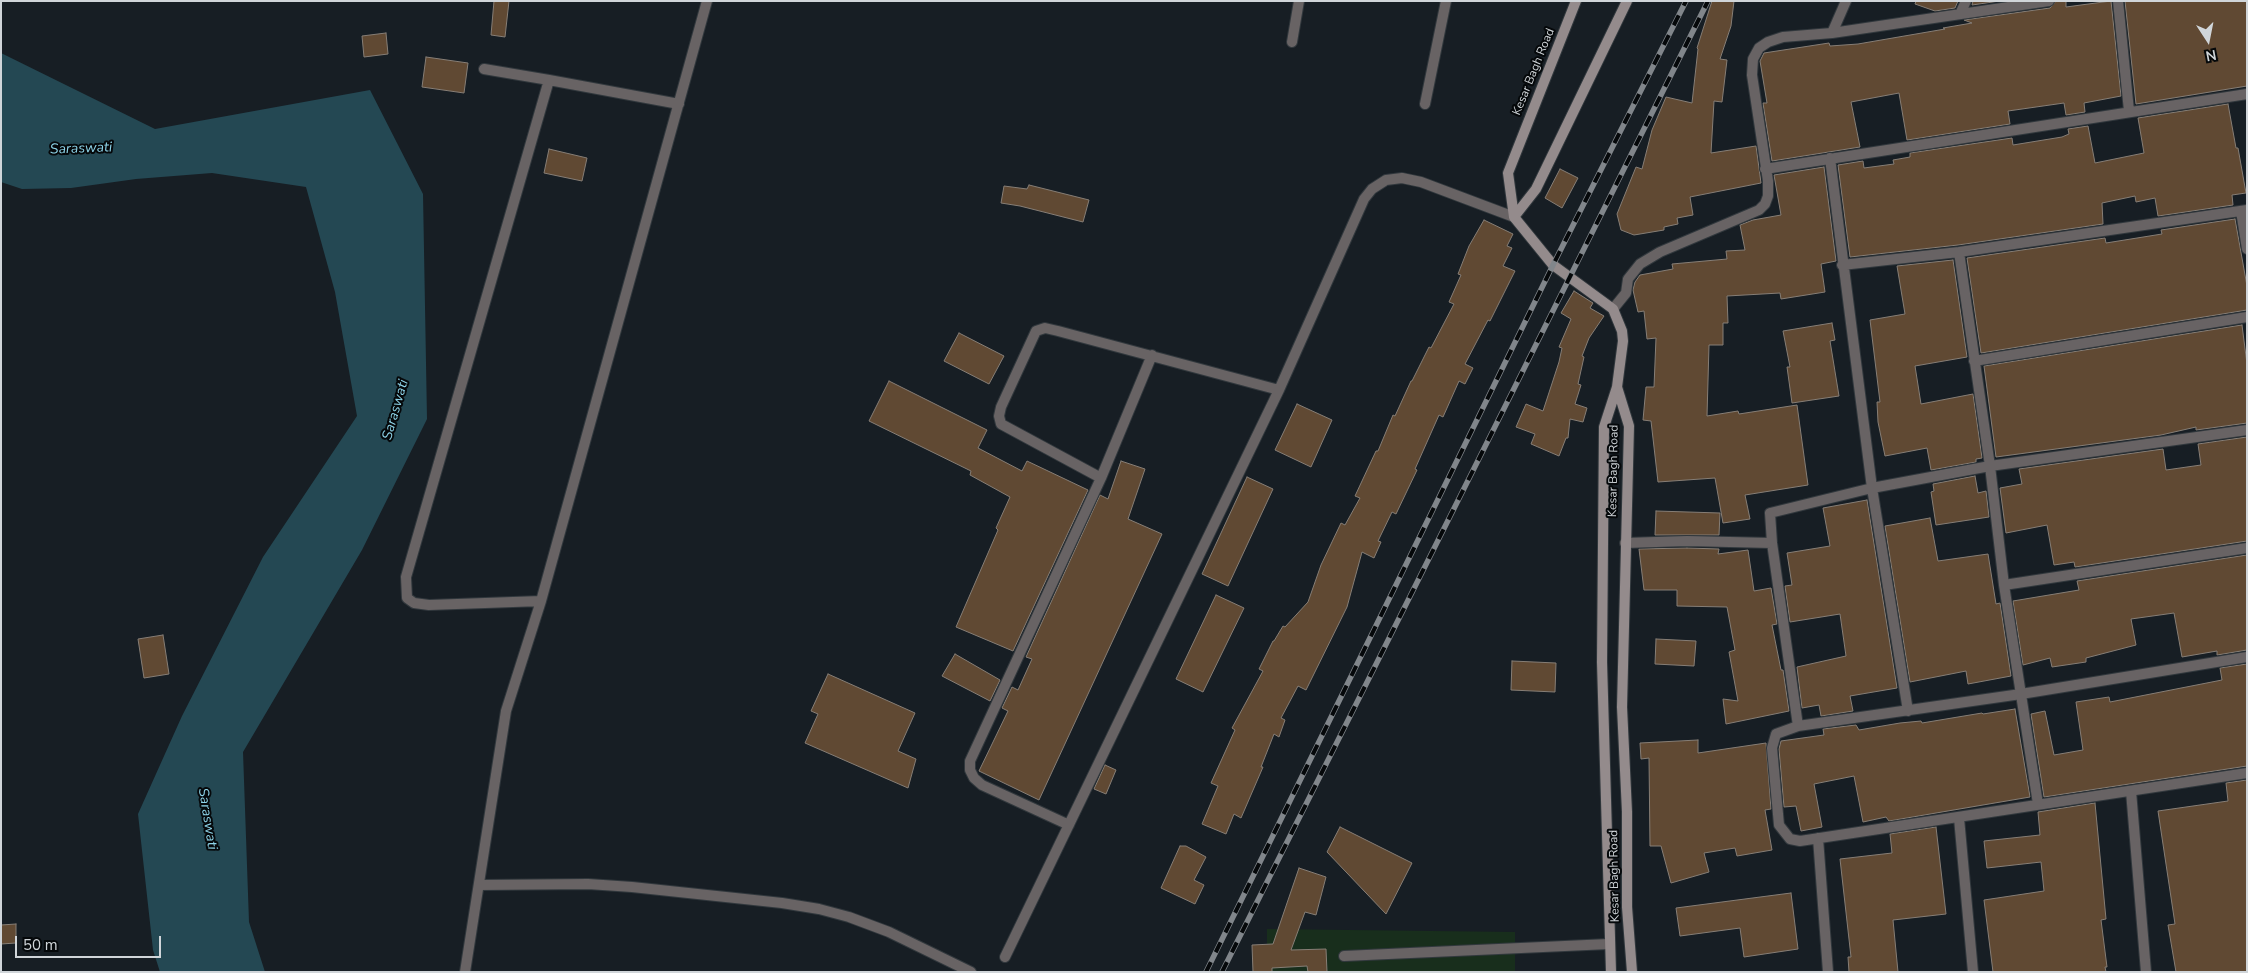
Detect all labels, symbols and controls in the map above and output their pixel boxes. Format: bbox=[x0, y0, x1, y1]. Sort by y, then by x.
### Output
north arrow bbox=[2183, 15, 2233, 65]
street label: Kesar Bagh Road bbox=[1510, 26, 1558, 118]
text: N bbox=[2204, 45, 2218, 66]
water label: Saraswati bbox=[50, 140, 112, 158]
water label: Saraswati bbox=[379, 378, 413, 442]
street label: Kesar Bagh Road bbox=[1606, 425, 1622, 517]
water label: Saraswati bbox=[194, 787, 220, 851]
street label: Kesar Bagh Road bbox=[1607, 830, 1623, 922]
scale bar bbox=[18, 926, 164, 958]
text: 50 m bbox=[23, 935, 58, 955]

